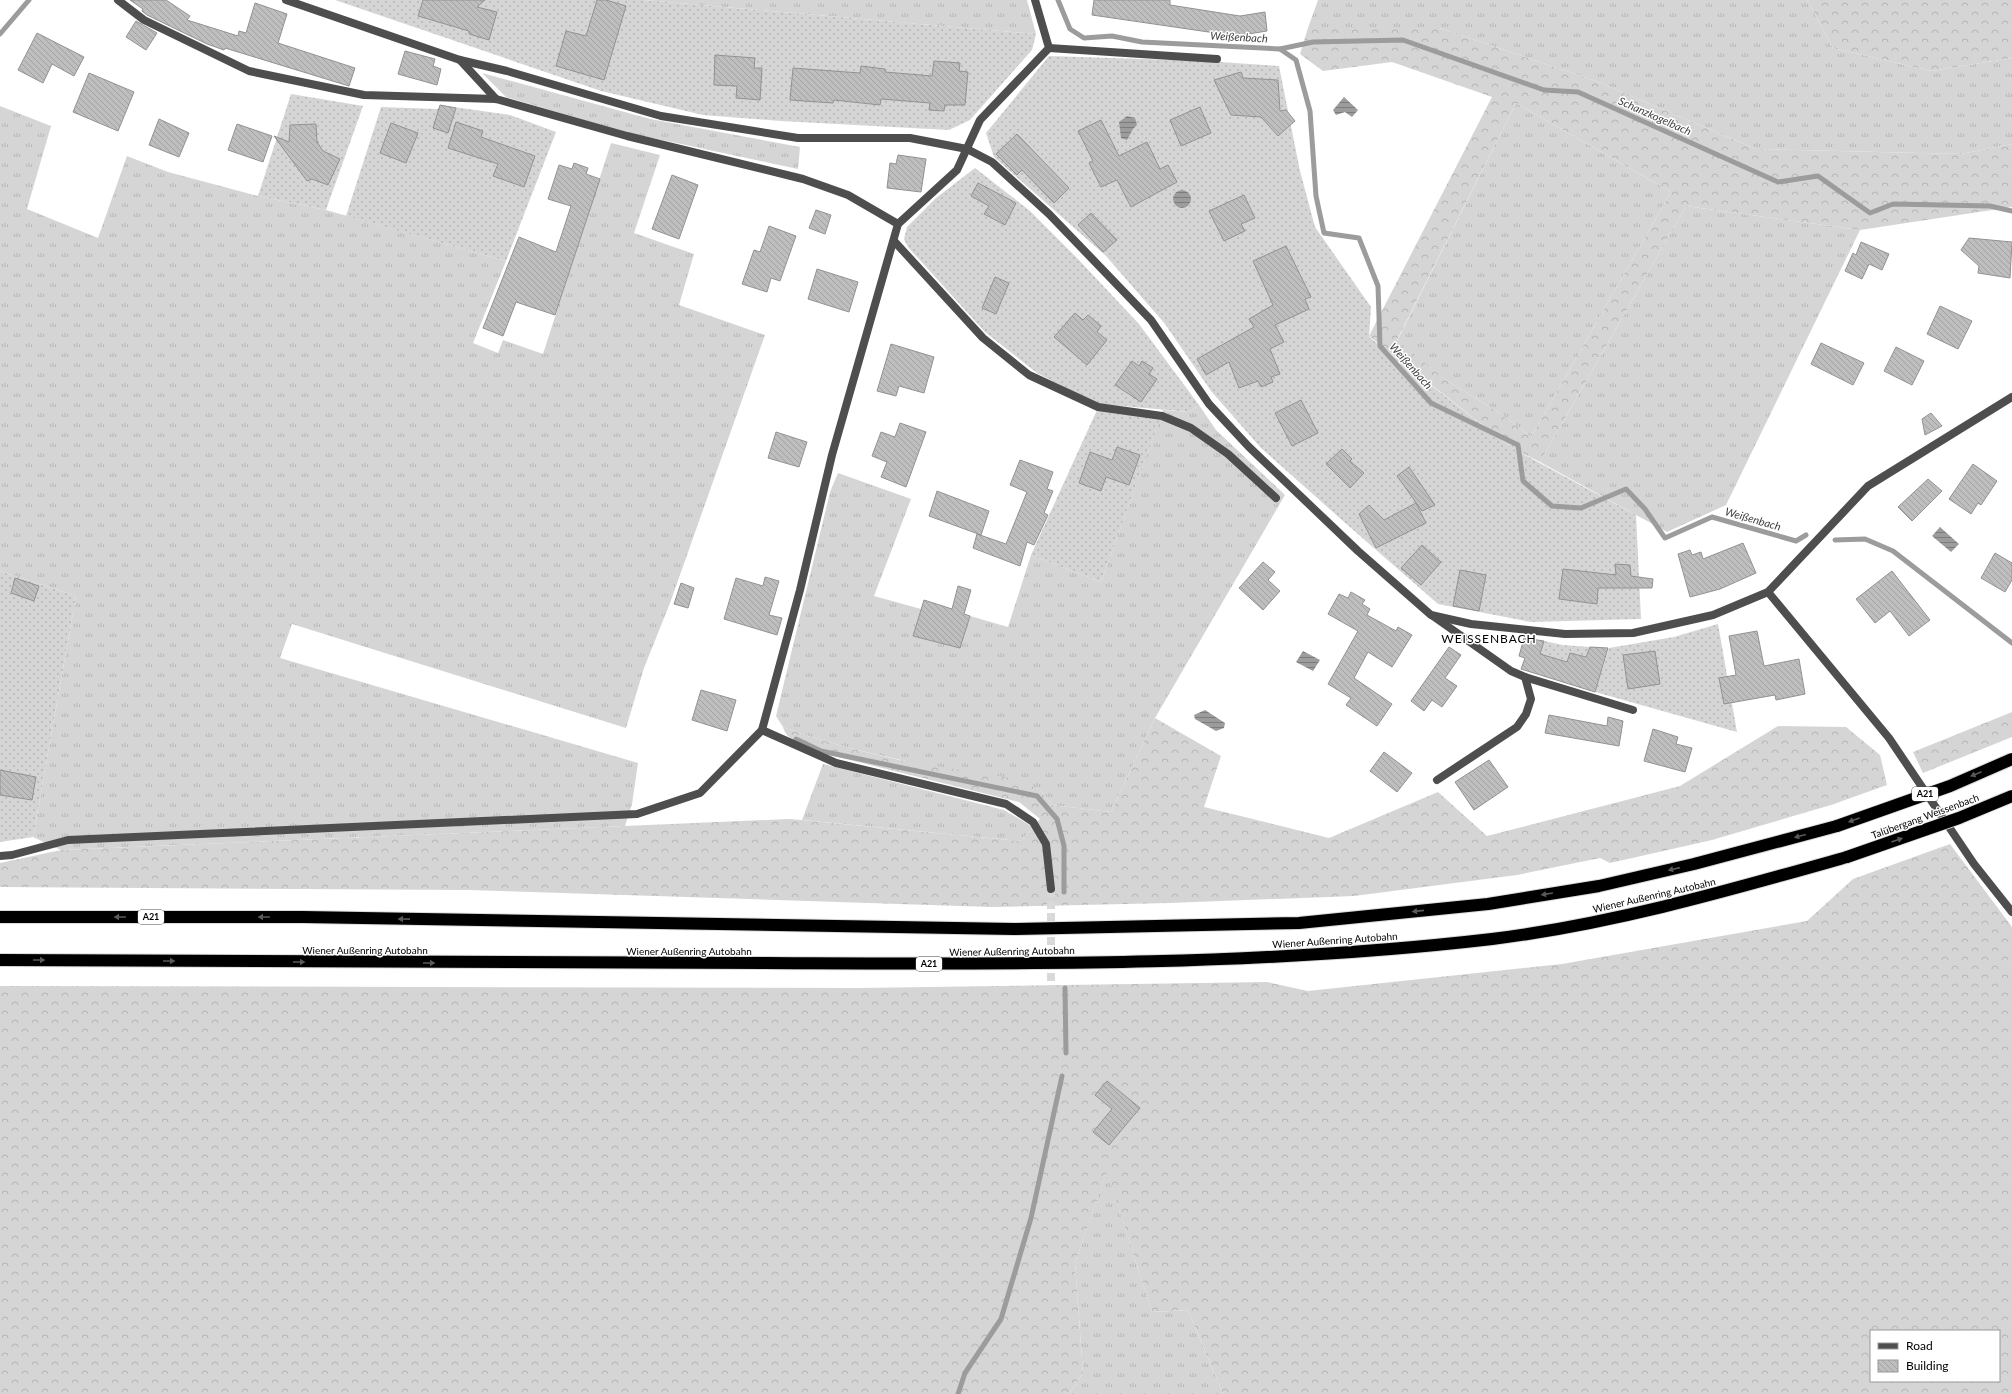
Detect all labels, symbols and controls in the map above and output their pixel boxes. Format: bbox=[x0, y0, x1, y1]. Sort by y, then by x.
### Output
water label: Weißenbach bbox=[1210, 29, 1268, 45]
water label: Schanzkogelbach bbox=[1617, 94, 1694, 137]
water label: Weißenbach bbox=[1387, 340, 1436, 391]
water label: Weißenbach bbox=[1724, 504, 1783, 533]
district label: WEISSENBACH bbox=[1441, 631, 1537, 646]
one-way arrow bbox=[1970, 772, 1982, 778]
road number: A21 bbox=[1912, 787, 1938, 801]
street label: Talübergang Weissenbach bbox=[1870, 791, 1980, 841]
one-way arrow bbox=[1848, 817, 1860, 823]
one-way arrow bbox=[1793, 833, 1805, 839]
one-way arrow bbox=[1891, 836, 1903, 842]
one-way arrow bbox=[1668, 866, 1680, 872]
street label: Wiener Außenring Autobahn bbox=[1591, 875, 1717, 915]
one-way arrow bbox=[1540, 892, 1553, 898]
one-way arrow bbox=[1412, 908, 1424, 914]
road number: A21 bbox=[138, 910, 164, 924]
one-way arrow bbox=[113, 914, 126, 920]
one-way arrow bbox=[257, 914, 270, 920]
one-way arrow bbox=[397, 916, 410, 922]
street label: Wiener Außenring Autobahn bbox=[1272, 930, 1398, 950]
street label: Wiener Außenring Autobahn bbox=[302, 944, 428, 956]
street label: Wiener Außenring Autobahn bbox=[949, 944, 1075, 958]
street label: Wiener Außenring Autobahn bbox=[626, 945, 752, 957]
one-way arrow bbox=[33, 957, 46, 963]
road number: A21 bbox=[916, 957, 942, 971]
one-way arrow bbox=[163, 958, 176, 964]
one-way arrow bbox=[293, 959, 306, 965]
one-way arrow bbox=[423, 960, 436, 966]
legend bbox=[1870, 1330, 2000, 1382]
text: Road bbox=[1906, 1338, 1933, 1353]
text: Building bbox=[1906, 1358, 1949, 1373]

